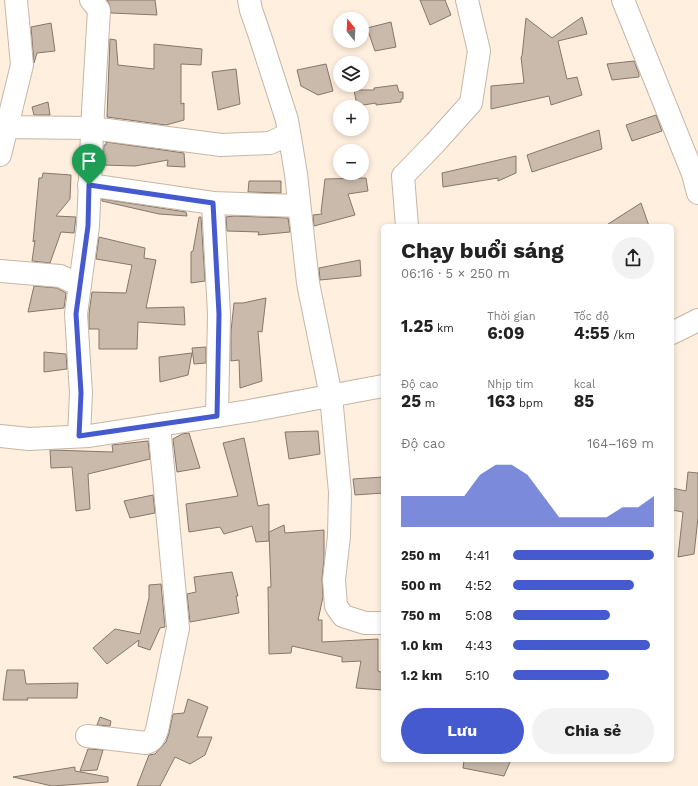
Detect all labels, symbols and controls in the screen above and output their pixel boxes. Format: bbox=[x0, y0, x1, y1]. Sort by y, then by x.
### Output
north arrow bbox=[333, 12, 369, 48]
map controls bbox=[333, 12, 369, 180]
button: layers bbox=[333, 56, 369, 92]
button: + bbox=[333, 100, 369, 136]
pin bbox=[72, 144, 106, 185]
button: − bbox=[333, 144, 369, 180]
icon: arrive bbox=[78, 150, 100, 172]
button: share bbox=[612, 237, 654, 279]
text: Chạy buổi sáng bbox=[401, 238, 564, 263]
text: 06:16 · 5 × 250 m bbox=[401, 266, 510, 281]
text: Thời gian bbox=[487, 310, 536, 323]
text: Tốc độ bbox=[574, 310, 609, 323]
text: 1.25 bbox=[401, 316, 433, 336]
text: km bbox=[433, 322, 454, 335]
text: 6:09 bbox=[487, 323, 524, 343]
text: 4:55 bbox=[574, 323, 610, 343]
text: /km bbox=[610, 329, 635, 342]
text: Độ cao bbox=[401, 378, 438, 391]
text: Nhịp tim bbox=[487, 378, 534, 391]
text: kcal bbox=[574, 378, 595, 391]
text: 25 bbox=[401, 391, 421, 411]
text: 163 bbox=[487, 391, 515, 411]
text: 85 bbox=[574, 391, 594, 411]
text: m bbox=[421, 397, 435, 410]
text: bpm bbox=[515, 397, 543, 410]
text: Độ cao bbox=[401, 436, 445, 451]
text: 164–169 m bbox=[587, 436, 654, 451]
text: 250 m bbox=[401, 548, 441, 563]
text: 4:41 bbox=[465, 548, 490, 563]
text: 500 m bbox=[401, 578, 441, 593]
text: 4:52 bbox=[465, 578, 492, 593]
text: 750 m bbox=[401, 608, 441, 623]
text: 5:08 bbox=[465, 608, 493, 623]
text: 1.0 km bbox=[401, 638, 443, 653]
text: 4:43 bbox=[465, 638, 492, 653]
text: 1.2 km bbox=[401, 668, 442, 683]
text: 5:10 bbox=[465, 668, 490, 683]
button: Lưu bbox=[401, 708, 524, 754]
button: Chia sẻ bbox=[532, 708, 654, 754]

